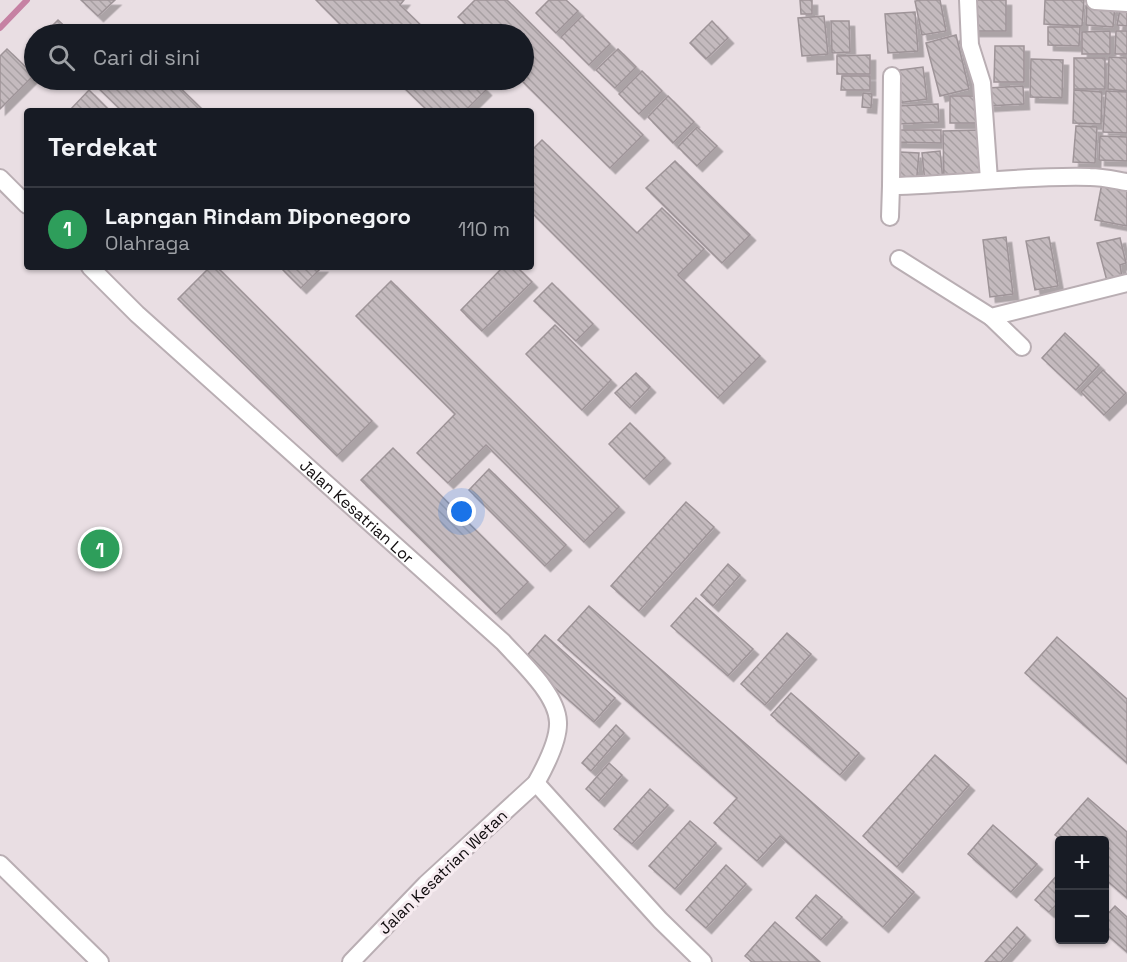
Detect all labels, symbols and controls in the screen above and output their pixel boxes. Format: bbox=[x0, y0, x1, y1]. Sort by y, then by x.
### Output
search box bbox=[24, 24, 534, 90]
icon: search bbox=[45, 41, 78, 74]
text: Cari di sini bbox=[93, 43, 200, 71]
text: Terdekat bbox=[48, 130, 158, 164]
text: Lapngan Rindam Diponegoro bbox=[105, 202, 411, 230]
text: 1 bbox=[63, 216, 72, 242]
text: 110 m bbox=[458, 216, 510, 242]
text: Olahraga bbox=[105, 230, 190, 256]
street label: Jalan Kesatrian Lor bbox=[296, 455, 419, 568]
your location bbox=[447, 497, 476, 526]
pin: 1 bbox=[80, 526, 120, 572]
street label: Jalan Kesatrian Wetan bbox=[374, 805, 512, 939]
map controls bbox=[1055, 836, 1109, 944]
button: + bbox=[1055, 836, 1109, 890]
button: − bbox=[1055, 890, 1109, 944]

